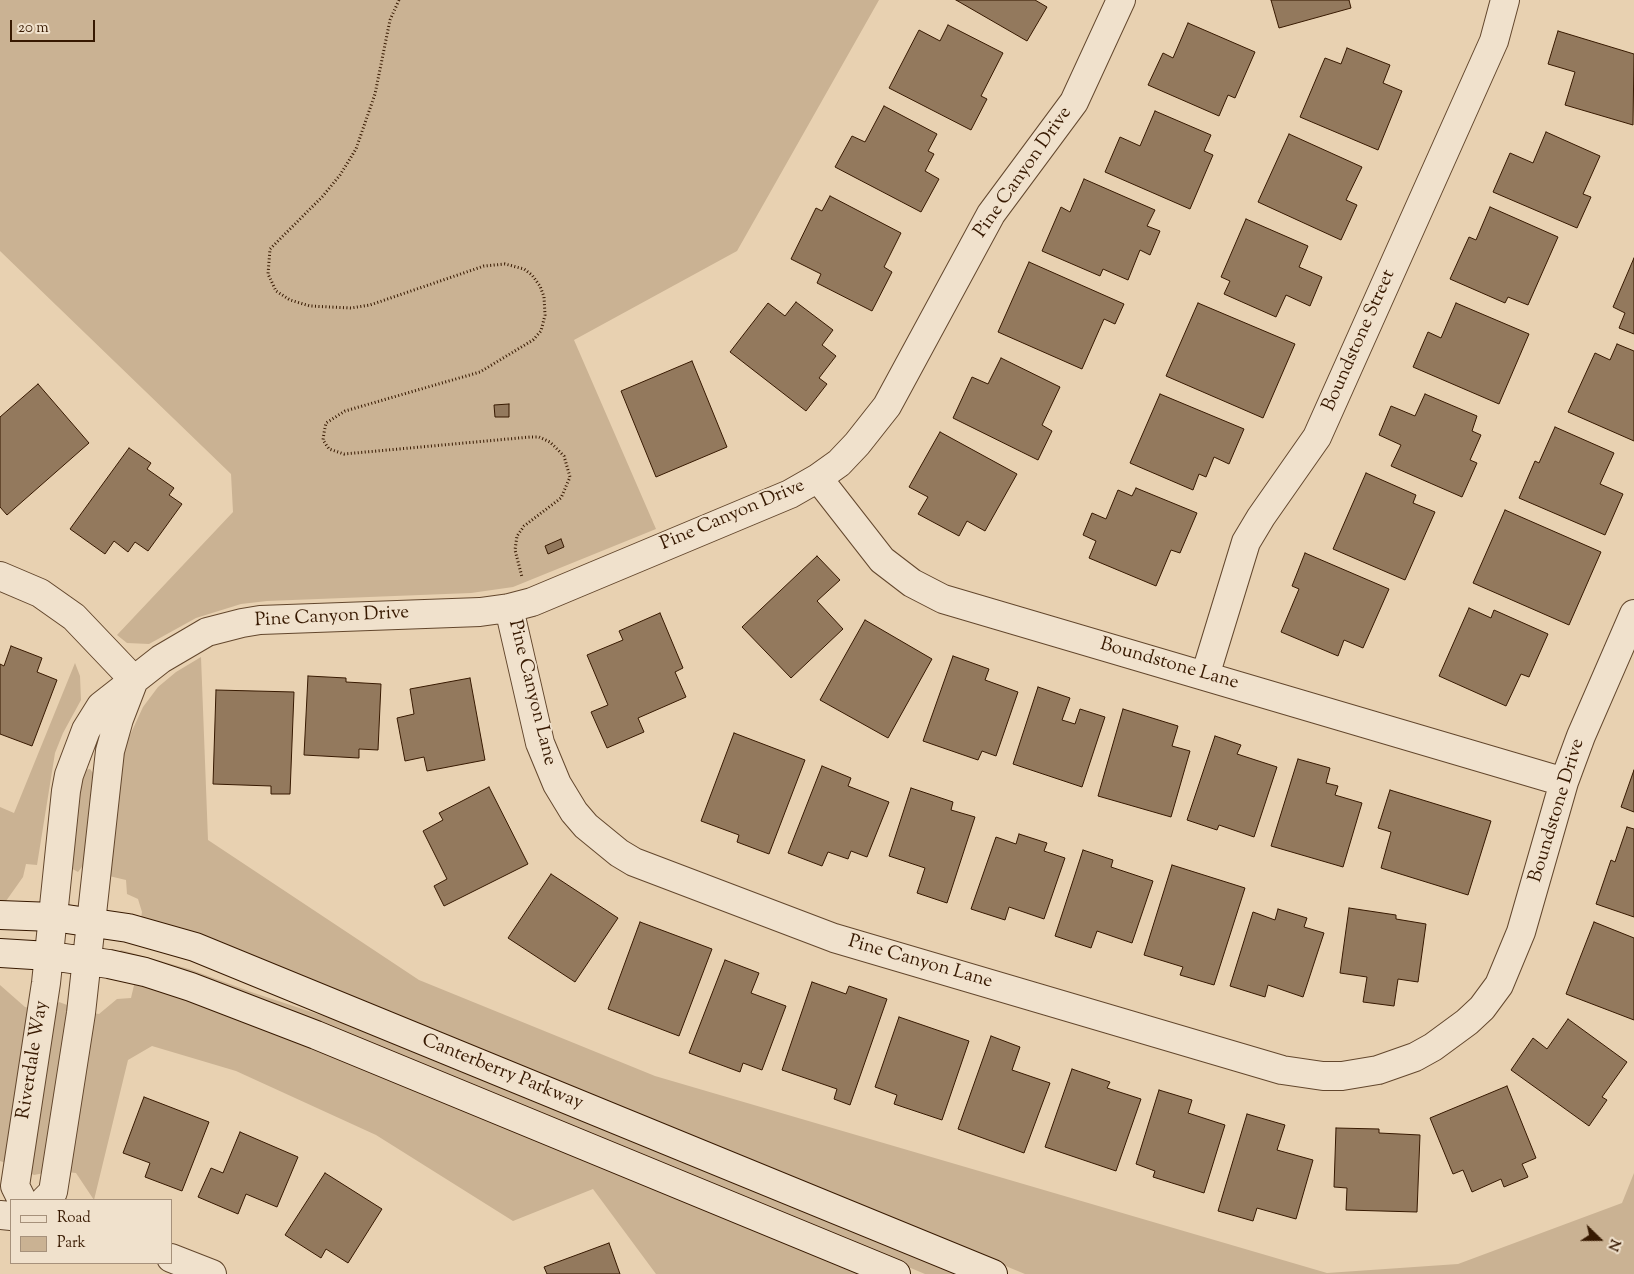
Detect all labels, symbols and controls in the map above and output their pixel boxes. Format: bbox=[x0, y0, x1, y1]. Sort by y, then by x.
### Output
scale bar bbox=[12, 10, 98, 42]
text: 20 m bbox=[18, 18, 49, 39]
street label: Pine Canyon Drive bbox=[970, 103, 1078, 243]
street label: Boundstone Street bbox=[1319, 267, 1401, 415]
street label: Pine Canyon Drive bbox=[657, 475, 809, 557]
street label: Pine Canyon Drive bbox=[254, 603, 410, 633]
street label: Pine Canyon Lane bbox=[502, 618, 560, 768]
street label: Boundstone Lane bbox=[1097, 634, 1241, 696]
street label: Boundstone Drive bbox=[1525, 736, 1591, 886]
street label: Pine Canyon Lane bbox=[845, 931, 995, 995]
street label: Riverdale Way bbox=[13, 999, 55, 1121]
street label: Canterberry Parkway bbox=[418, 1030, 586, 1116]
legend bbox=[10, 1199, 172, 1264]
text: Road bbox=[57, 1208, 91, 1229]
north arrow bbox=[1574, 1214, 1624, 1264]
text: Park bbox=[57, 1233, 86, 1254]
text: N bbox=[1602, 1236, 1624, 1254]

